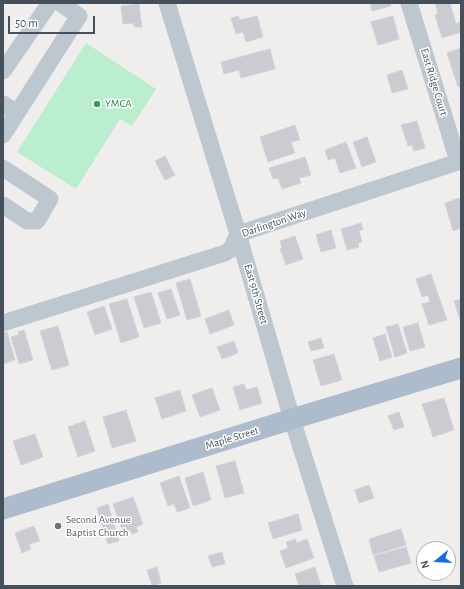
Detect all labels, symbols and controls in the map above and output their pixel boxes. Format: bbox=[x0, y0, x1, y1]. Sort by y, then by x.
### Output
scale bar bbox=[10, 8, 97, 34]
text: 50 m bbox=[15, 17, 38, 29]
street label: East Ridge Court bbox=[417, 47, 451, 117]
place label: YMCA bbox=[105, 97, 132, 111]
marker: YMCA bbox=[92, 99, 102, 109]
street label: Darlington Way bbox=[240, 206, 308, 240]
street label: East 9th Street bbox=[241, 263, 271, 325]
street label: Maple Street bbox=[204, 424, 260, 452]
place label: Second Avenue Baptist Church bbox=[66, 513, 131, 539]
marker: Second Avenue Baptist Church bbox=[53, 521, 63, 531]
north arrow bbox=[416, 541, 456, 581]
text: N bbox=[419, 559, 431, 570]

